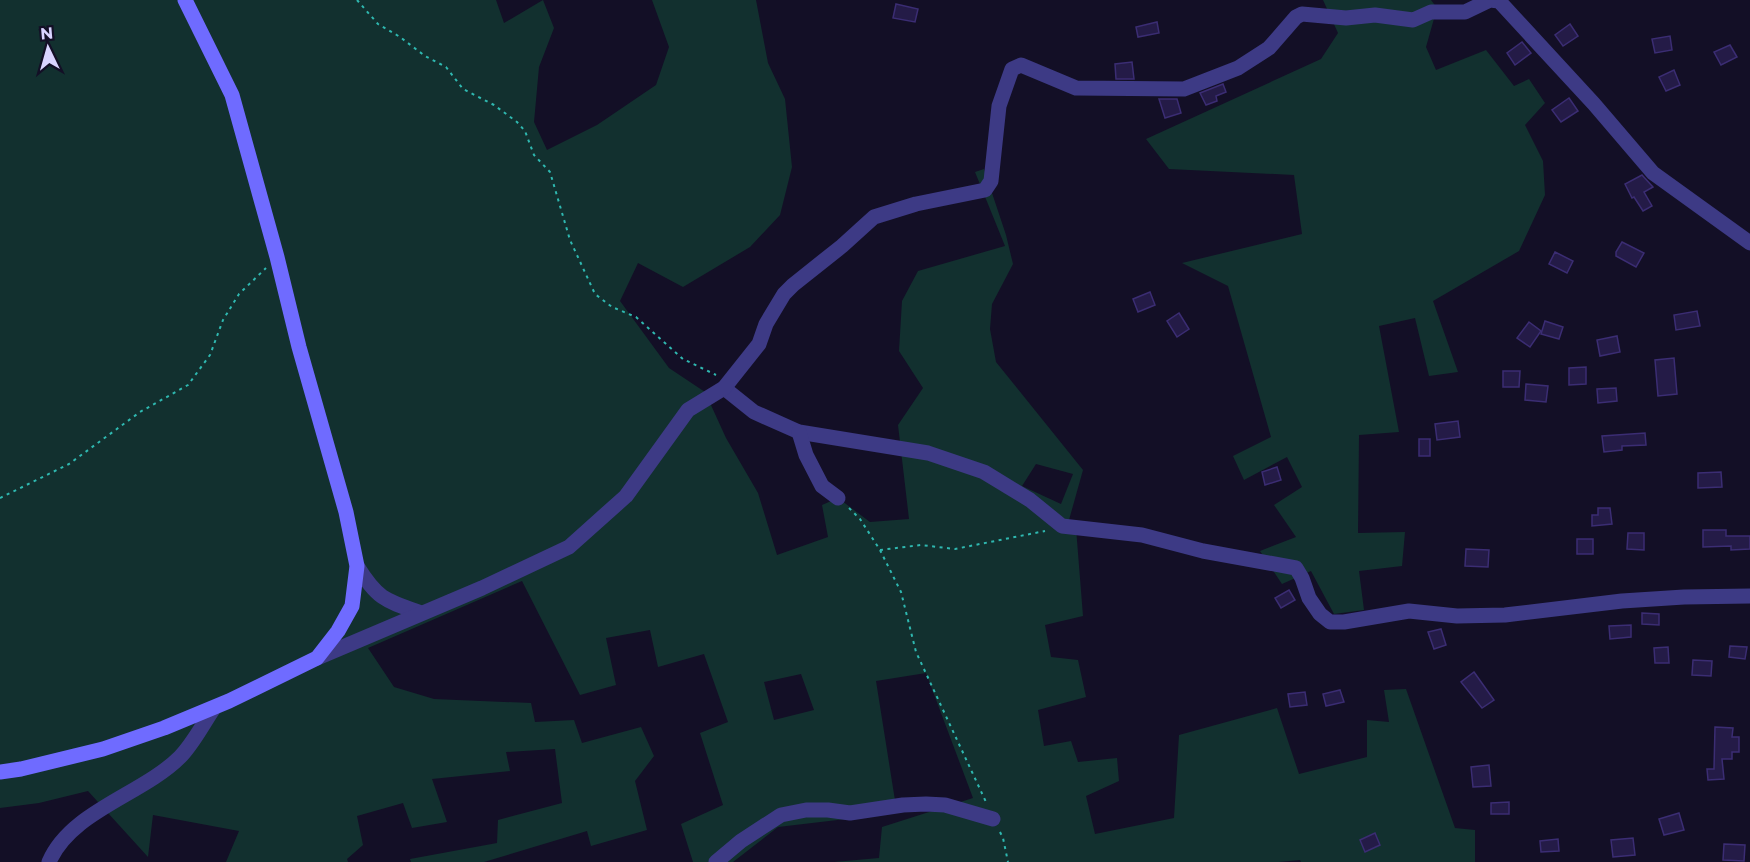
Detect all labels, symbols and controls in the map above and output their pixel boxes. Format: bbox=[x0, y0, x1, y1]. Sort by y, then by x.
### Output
north arrow bbox=[18, 18, 78, 78]
text: N bbox=[39, 24, 54, 44]

